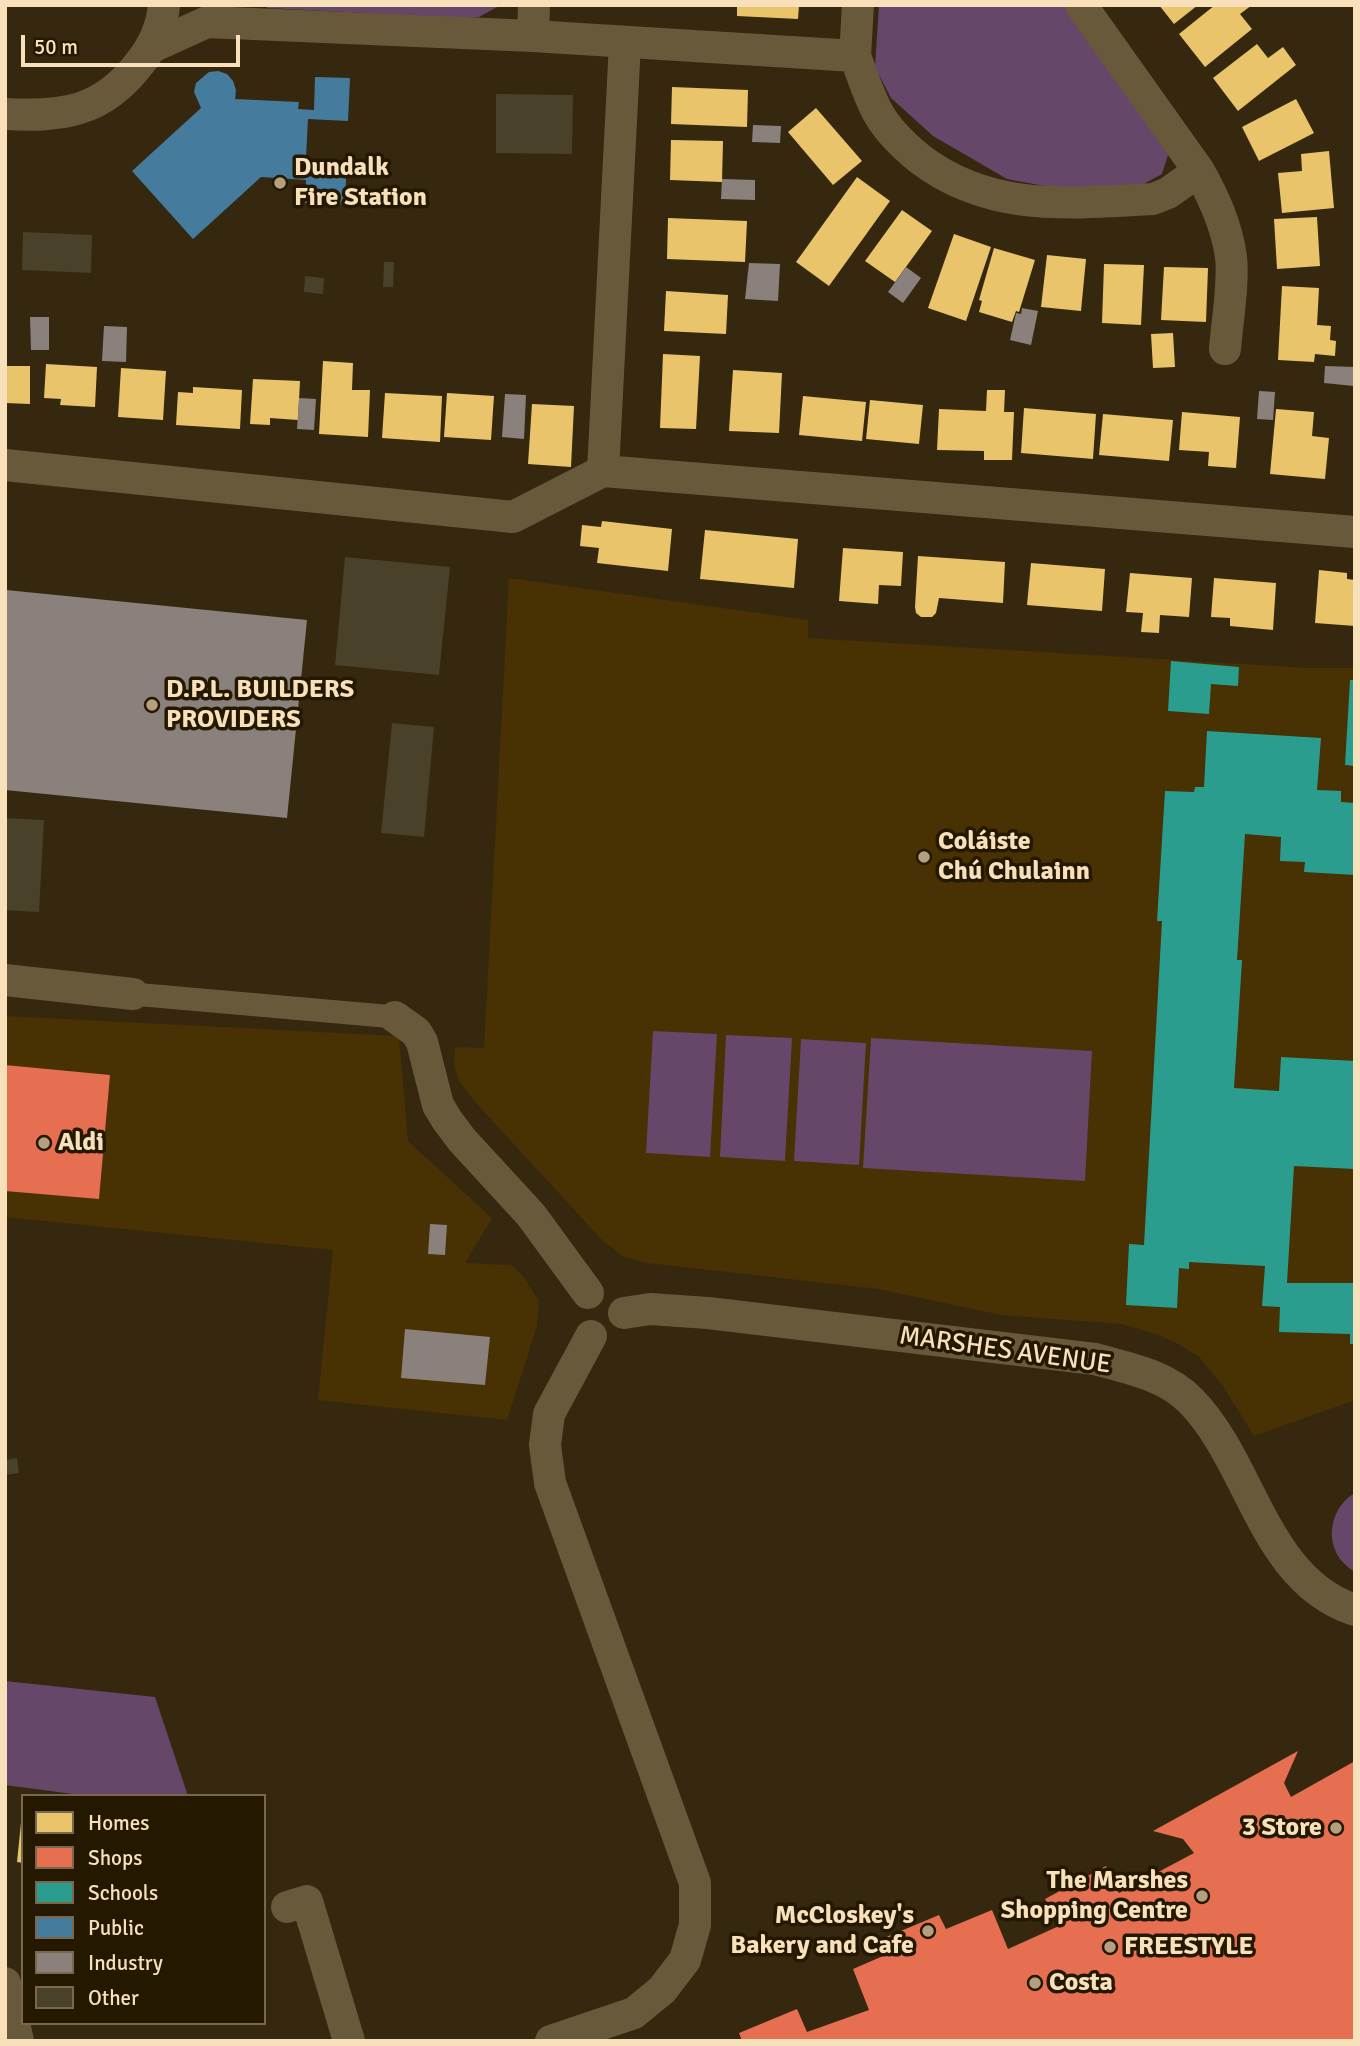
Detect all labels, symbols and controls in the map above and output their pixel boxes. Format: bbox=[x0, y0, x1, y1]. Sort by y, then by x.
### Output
scale bar bbox=[24, 21, 243, 65]
text: 50 m bbox=[34, 34, 78, 60]
place label: Dundalk Fire Station bbox=[294, 152, 427, 214]
marker: Dundalk Fire Station bbox=[272, 175, 288, 191]
place label: D.P.L. BUILDERS PROVIDERS bbox=[166, 674, 354, 736]
marker: D.P.L. BUILDERS PROVIDERS bbox=[144, 697, 160, 713]
place label: Coláiste Chú Chulainn bbox=[938, 826, 1090, 888]
marker: Coláiste Chú Chulainn bbox=[916, 849, 932, 865]
place label: Aldi bbox=[58, 1127, 104, 1159]
marker: Aldi bbox=[36, 1135, 52, 1151]
street label: MARSHES AVENUE bbox=[897, 1321, 1113, 1381]
legend bbox=[21, 1794, 266, 2025]
text: Homes bbox=[88, 1810, 150, 1836]
place label: 3 Store bbox=[1242, 1812, 1322, 1844]
marker: 3 Store bbox=[1328, 1820, 1344, 1836]
text: Shops bbox=[88, 1845, 142, 1871]
place label: The Marshes Shopping Centre bbox=[1001, 1865, 1188, 1926]
text: Schools bbox=[88, 1880, 158, 1906]
marker: The Marshes Shopping Centre bbox=[1194, 1888, 1210, 1904]
place label: McCloskey's Bakery and Cafe bbox=[730, 1900, 914, 1962]
text: Public bbox=[88, 1915, 144, 1941]
marker: McCloskey's Bakery and Cafe bbox=[920, 1923, 936, 1939]
place label: FREESTYLE bbox=[1124, 1931, 1253, 1963]
marker: FREESTYLE bbox=[1102, 1939, 1118, 1955]
text: Industry bbox=[88, 1950, 163, 1976]
place label: Costa bbox=[1049, 1967, 1113, 1999]
marker: Costa bbox=[1027, 1975, 1043, 1991]
text: Other bbox=[88, 1985, 139, 2011]

